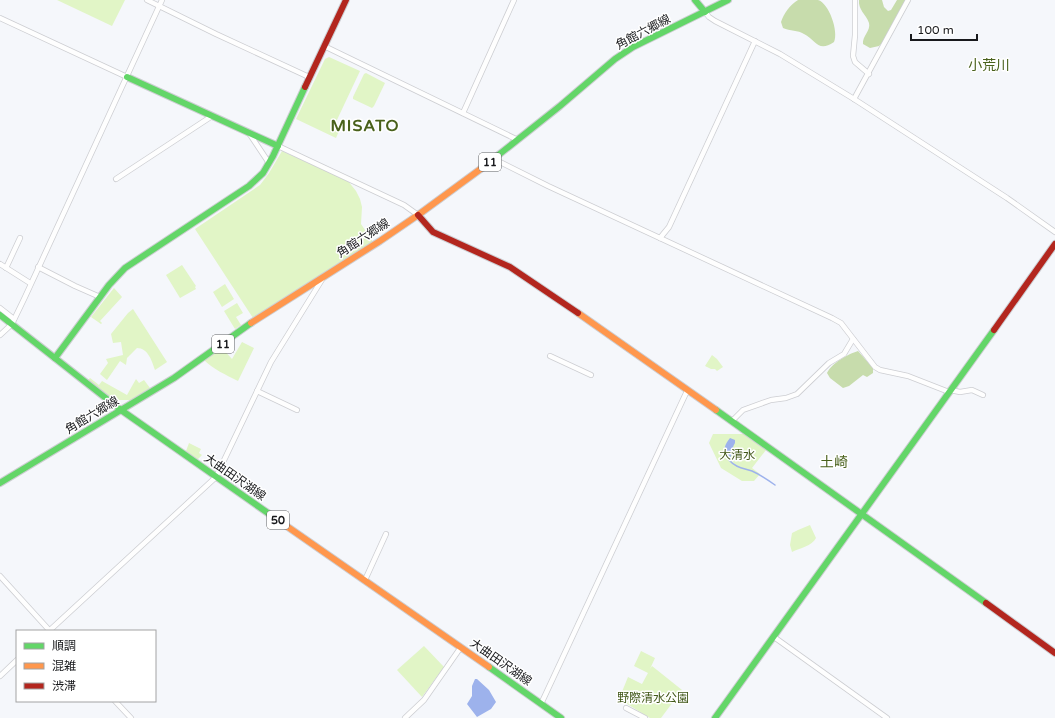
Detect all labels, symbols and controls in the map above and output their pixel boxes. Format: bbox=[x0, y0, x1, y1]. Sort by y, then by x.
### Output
street label: 角館六郷線 bbox=[613, 12, 673, 52]
scale bar bbox=[911, 16, 977, 42]
text: 100 m bbox=[917, 23, 954, 37]
district label: 小荒川 bbox=[968, 57, 1010, 74]
district label: MISATO bbox=[330, 116, 400, 136]
road number: 11 bbox=[479, 153, 501, 171]
street label: 角館六郷線 bbox=[334, 216, 392, 260]
road number: 11 bbox=[212, 335, 234, 353]
street label: 角館六郷線 bbox=[63, 394, 121, 436]
park label: 大清水 bbox=[719, 448, 755, 462]
street label: 大曲田沢湖線 bbox=[201, 451, 269, 503]
district label: 土崎 bbox=[820, 454, 848, 471]
road number: 50 bbox=[267, 511, 289, 529]
legend bbox=[16, 630, 156, 702]
street label: 大曲田沢湖線 bbox=[467, 636, 535, 688]
text: 順調 bbox=[52, 639, 76, 653]
text: 混雑 bbox=[52, 659, 76, 673]
text: 渋滞 bbox=[52, 679, 76, 693]
park label: 野際清水公園 bbox=[617, 691, 689, 705]

